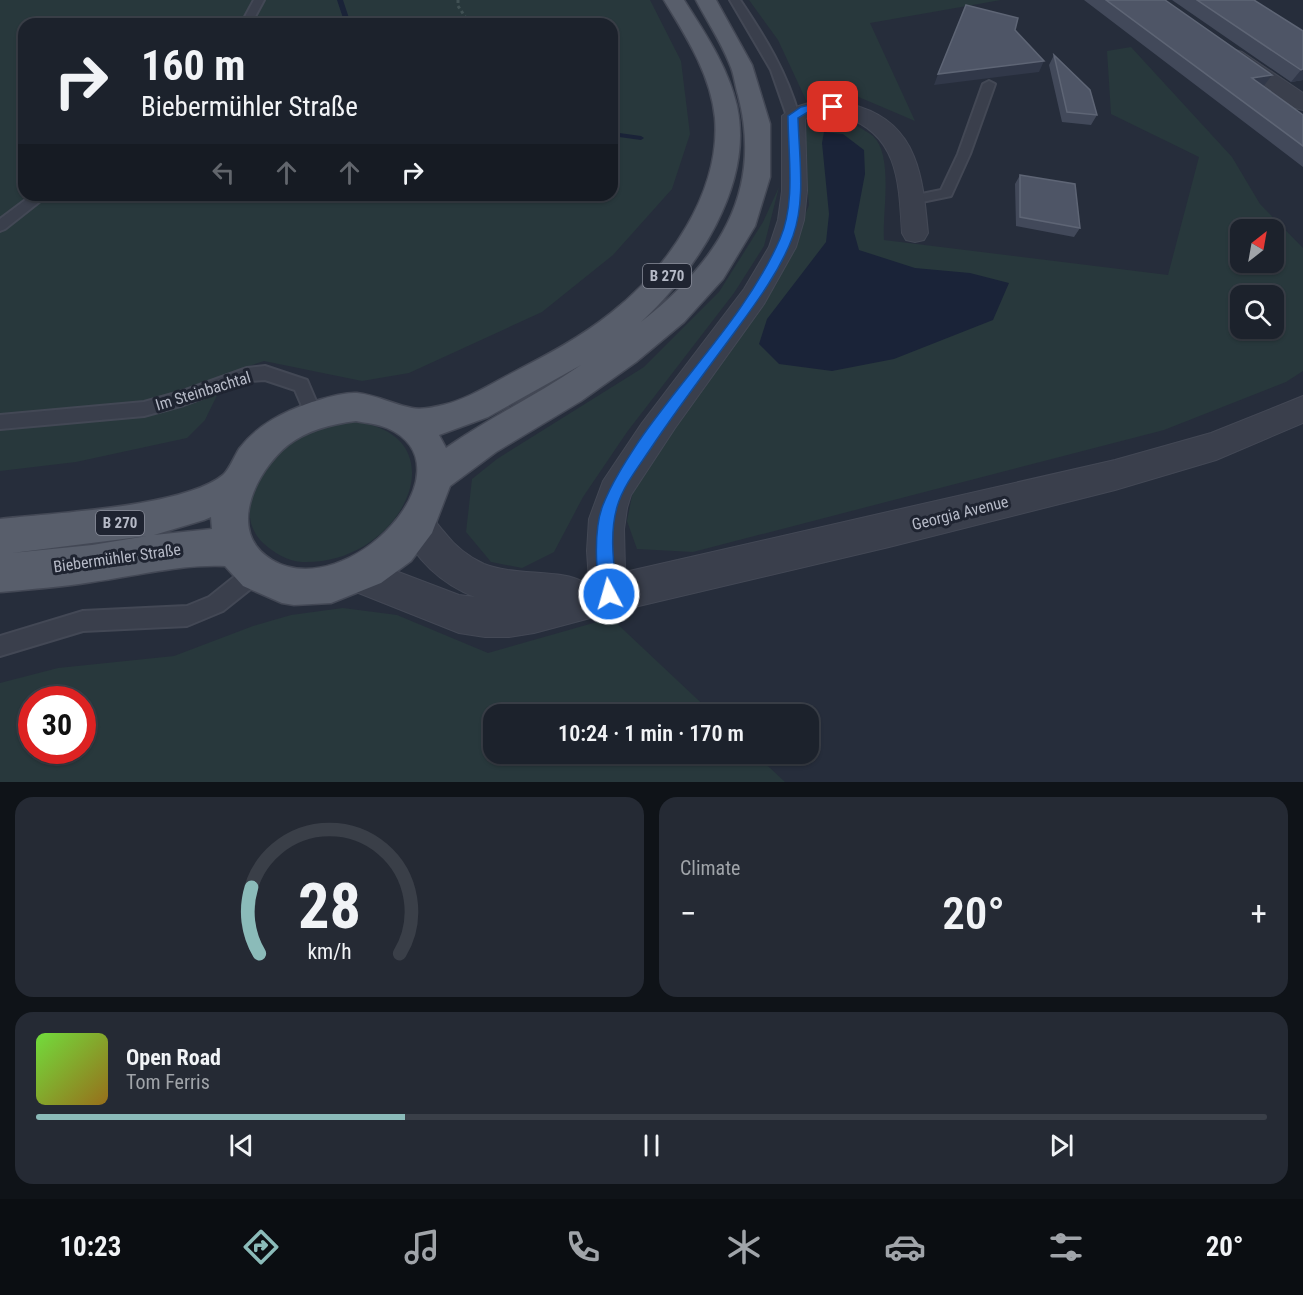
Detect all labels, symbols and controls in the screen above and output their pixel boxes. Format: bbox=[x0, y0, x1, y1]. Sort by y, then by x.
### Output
text: 160 m bbox=[141, 41, 246, 90]
icon: right bbox=[42, 42, 120, 120]
pin bbox=[807, 81, 858, 132]
icon: arrive bbox=[816, 90, 849, 123]
text: Biebermühler Straße bbox=[141, 91, 358, 123]
icon: left bbox=[207, 156, 240, 189]
icon: ahead bbox=[270, 156, 303, 189]
icon: ahead bbox=[333, 156, 366, 189]
icon: right bbox=[396, 156, 429, 189]
north arrow bbox=[1230, 219, 1284, 273]
map controls bbox=[1230, 219, 1284, 339]
road number: B 270 bbox=[643, 264, 691, 288]
button: search bbox=[1230, 285, 1284, 339]
street label: Im Steinbachtal bbox=[153, 368, 253, 414]
street label: Georgia Avenue bbox=[910, 492, 1010, 534]
road number: B 270 bbox=[96, 511, 144, 535]
street label: Biebermühler Straße bbox=[52, 540, 182, 576]
position arrow bbox=[577, 562, 641, 626]
speed limit sign: 30 bbox=[18, 686, 96, 764]
text: 10:24 · 1 min · 170 m bbox=[558, 721, 744, 746]
text: Climate bbox=[680, 856, 740, 880]
text: 28 bbox=[298, 870, 361, 943]
text: 20° bbox=[942, 887, 1005, 940]
text: − bbox=[680, 894, 697, 933]
text: + bbox=[1251, 894, 1267, 933]
text: km/h bbox=[307, 939, 352, 964]
text: Open Road bbox=[126, 1045, 221, 1070]
text: Tom Ferris bbox=[126, 1070, 210, 1094]
icon: previous bbox=[225, 1129, 258, 1162]
icon: pause bbox=[635, 1129, 668, 1162]
icon: next bbox=[1045, 1129, 1078, 1162]
icon: directions bbox=[240, 1226, 282, 1268]
icon: music bbox=[401, 1226, 443, 1268]
icon: phone bbox=[562, 1226, 604, 1268]
icon: climate bbox=[723, 1226, 765, 1268]
icon: car bbox=[884, 1226, 926, 1268]
icon: filters bbox=[1045, 1226, 1087, 1268]
text: 10:23 bbox=[59, 1231, 121, 1263]
text: 20° bbox=[1206, 1231, 1243, 1263]

